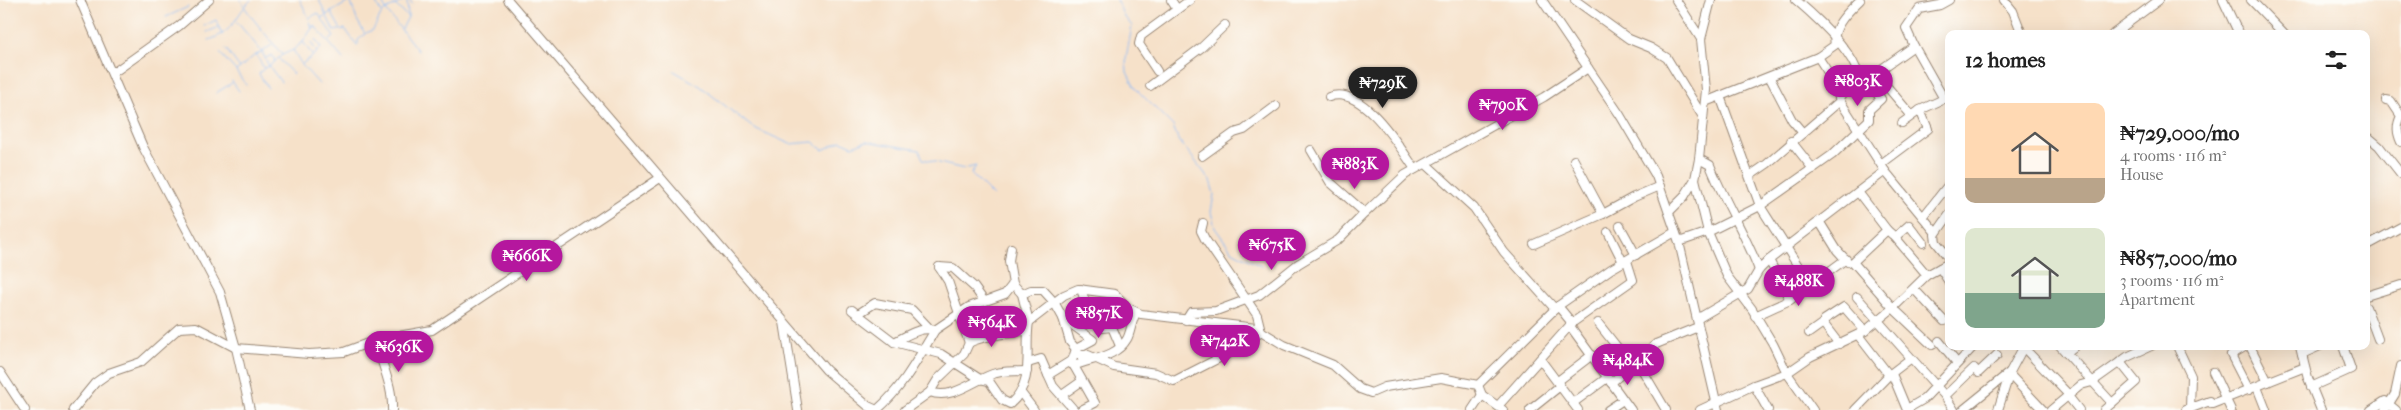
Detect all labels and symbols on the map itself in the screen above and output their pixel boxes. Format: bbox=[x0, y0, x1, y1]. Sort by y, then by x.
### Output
pin: ₦803K bbox=[1823, 64, 1893, 107]
pin: ₦729K bbox=[1348, 66, 1418, 109]
pin: ₦790K bbox=[1468, 88, 1538, 131]
pin: ₦883K bbox=[1320, 148, 1390, 190]
pin: ₦675K bbox=[1237, 228, 1307, 271]
pin: ₦666K bbox=[492, 240, 562, 282]
pin: ₦488K bbox=[1764, 264, 1834, 307]
pin: ₦857K bbox=[1064, 296, 1134, 339]
pin: ₦564K bbox=[957, 306, 1027, 348]
pin: ₦742K bbox=[1190, 324, 1260, 367]
pin: ₦636K bbox=[364, 330, 434, 373]
pin: ₦484K bbox=[1593, 344, 1663, 386]

